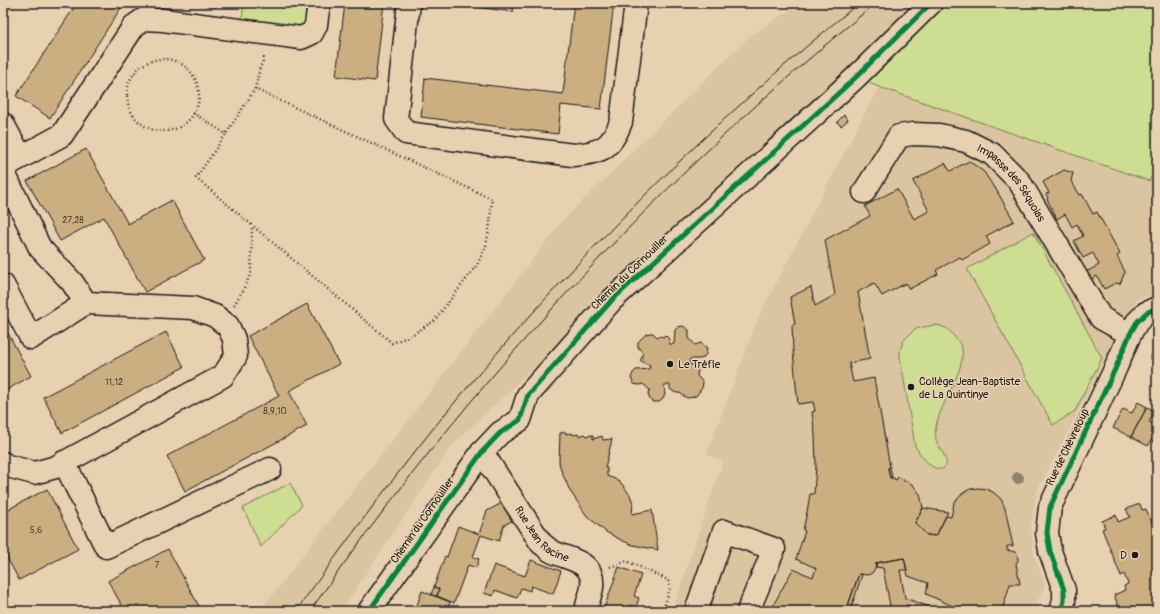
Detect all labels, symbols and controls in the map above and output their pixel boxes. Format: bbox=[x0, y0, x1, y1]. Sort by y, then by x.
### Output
street label: Impasse des Séquoias bbox=[975, 141, 1048, 224]
house number: 27,28 bbox=[62, 215, 84, 226]
street label: Chemin du Cornouiller bbox=[588, 232, 671, 312]
place label: Le Trèfle bbox=[678, 358, 721, 371]
marker: Le Trèfle bbox=[665, 359, 675, 369]
place label: Collège Jean-Baptiste de La Quintinye bbox=[919, 375, 1021, 401]
house number: 11,12 bbox=[105, 377, 123, 388]
marker: Collège Jean-Baptiste de La Quintinye bbox=[906, 382, 916, 392]
house number: 8,9,10 bbox=[263, 406, 287, 417]
street label: Rue de Chèvreloup bbox=[1043, 407, 1092, 488]
street label: Chemin du Cornouiller bbox=[388, 475, 457, 566]
street label: Rue Jean Racine bbox=[512, 504, 571, 565]
house number: 5,6 bbox=[30, 525, 42, 536]
place label: D bbox=[1120, 549, 1127, 562]
marker: D bbox=[1130, 550, 1140, 560]
house number: 7 bbox=[155, 560, 160, 571]

